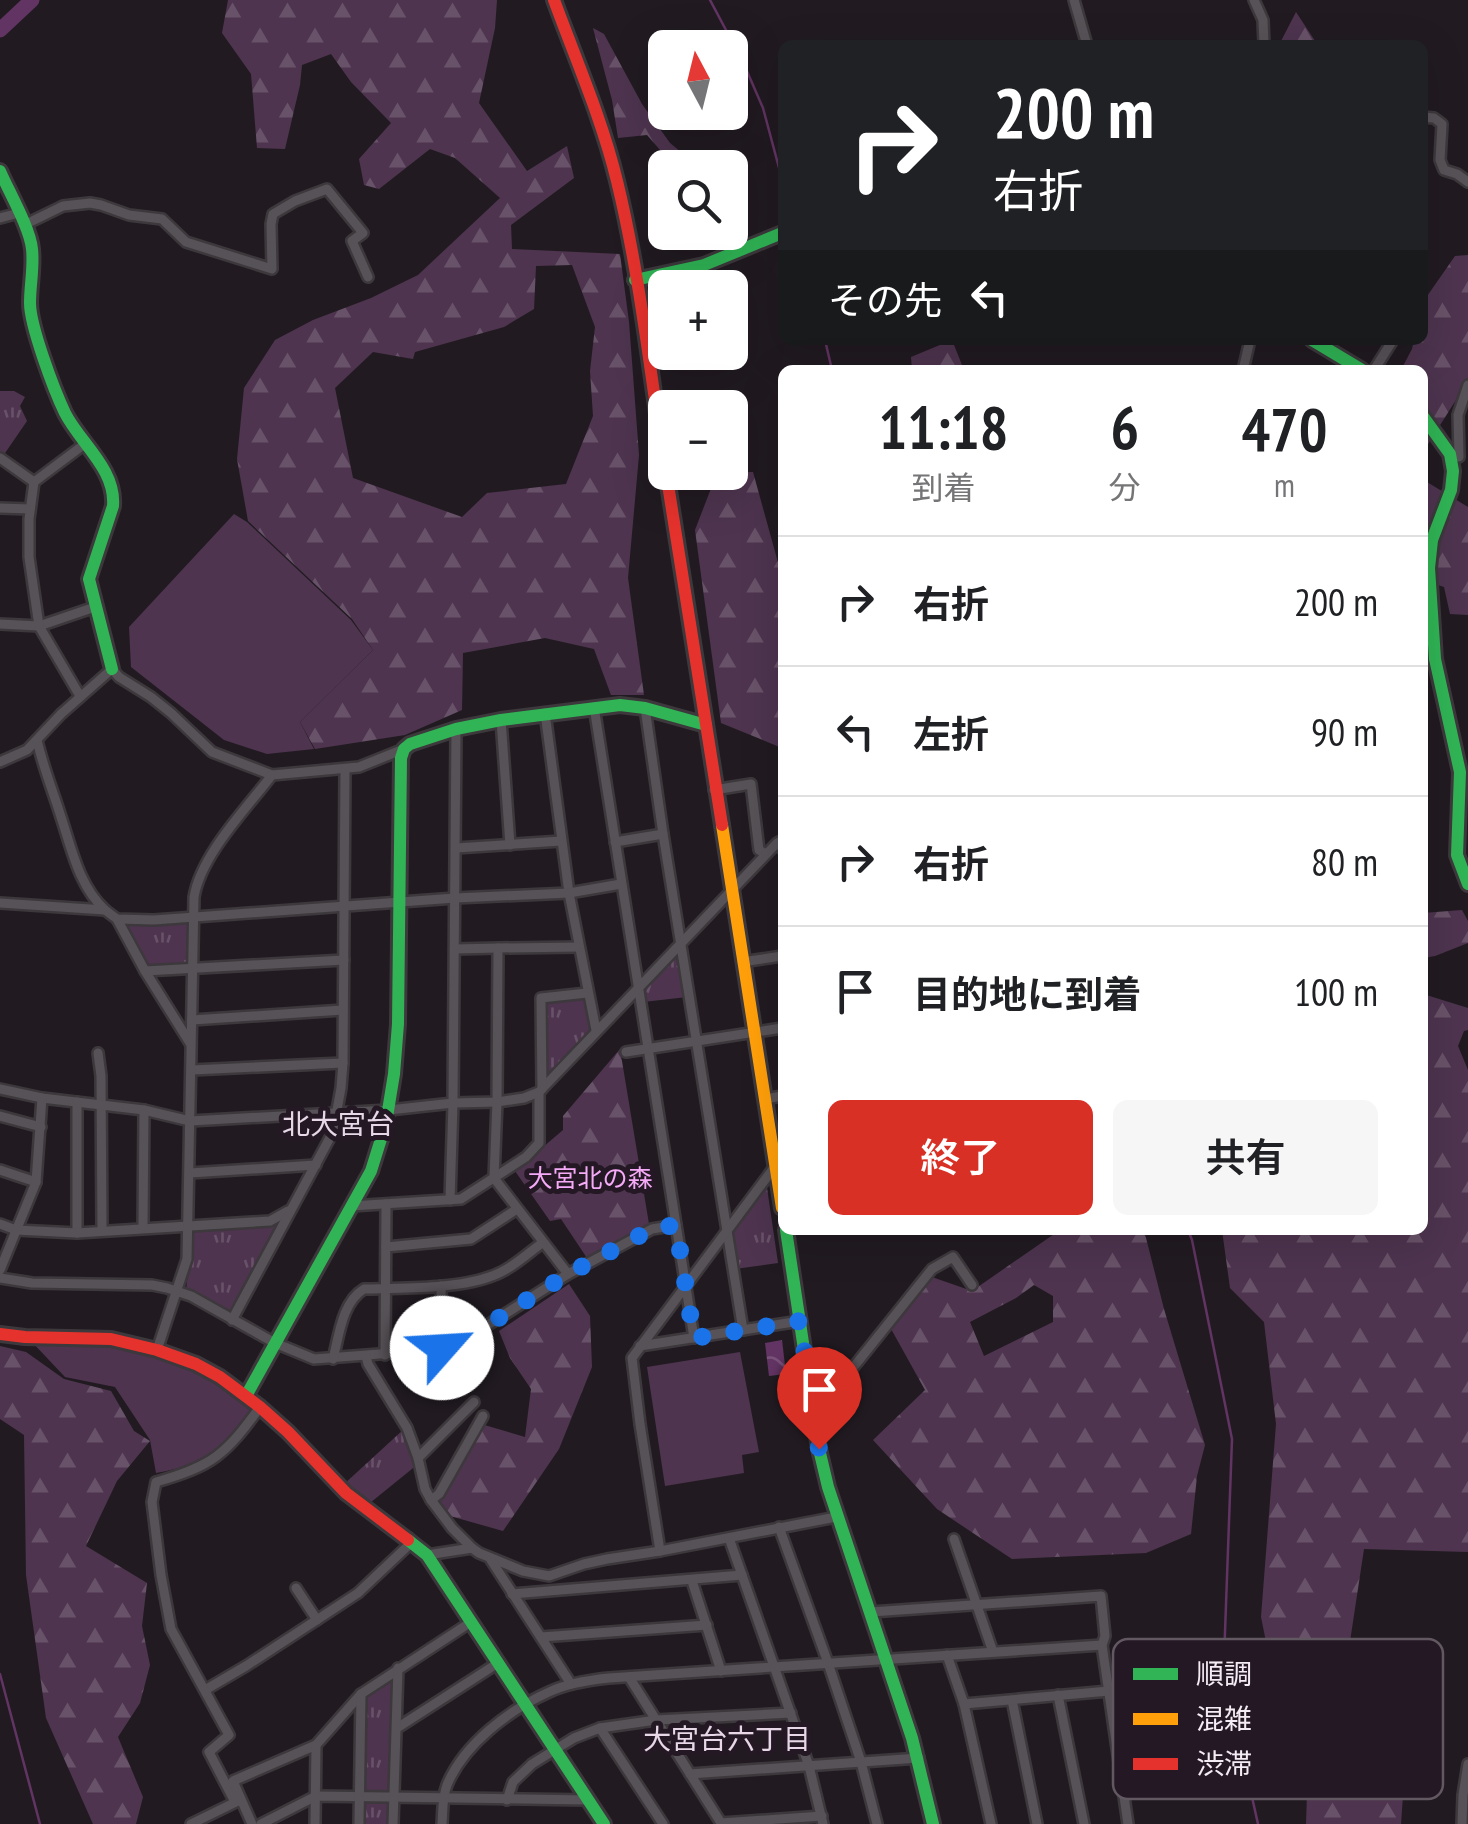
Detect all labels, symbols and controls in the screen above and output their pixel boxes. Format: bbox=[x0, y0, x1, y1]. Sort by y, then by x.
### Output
north arrow bbox=[648, 30, 748, 130]
map controls bbox=[648, 30, 748, 490]
text: 200 m bbox=[993, 67, 1154, 157]
icon: right bbox=[828, 80, 958, 210]
button: search bbox=[648, 150, 748, 250]
text: 右折 bbox=[993, 161, 1083, 219]
button: + bbox=[648, 270, 748, 370]
icon: left bbox=[962, 270, 1017, 325]
text: その先 bbox=[828, 275, 942, 324]
text: 11:18 bbox=[879, 388, 1008, 466]
text: 6 bbox=[1111, 388, 1139, 466]
button: − bbox=[648, 390, 748, 490]
text: 470 bbox=[1241, 390, 1327, 468]
text: m bbox=[1274, 464, 1295, 506]
text: 到着 bbox=[911, 466, 975, 508]
text: 分 bbox=[1109, 466, 1141, 508]
icon: right bbox=[828, 574, 883, 629]
text: 200 m bbox=[1294, 577, 1378, 626]
text: 右折 bbox=[913, 579, 989, 628]
icon: left bbox=[828, 704, 883, 759]
text: 90 m bbox=[1311, 707, 1378, 756]
text: 左折 bbox=[913, 709, 989, 758]
icon: right bbox=[828, 834, 883, 889]
text: 80 m bbox=[1311, 837, 1378, 886]
text: 右折 bbox=[913, 839, 989, 888]
icon: arrive bbox=[828, 964, 883, 1019]
text: 100 m bbox=[1294, 967, 1378, 1016]
text: 目的地に到着 bbox=[913, 969, 1141, 1018]
button: 終了 bbox=[828, 1100, 1093, 1215]
button: 共有 bbox=[1113, 1100, 1378, 1215]
district label: 北大宮台 bbox=[282, 1105, 394, 1142]
park label: 大宮北の森 bbox=[527, 1162, 653, 1194]
position arrow bbox=[390, 1296, 494, 1400]
pin bbox=[777, 1347, 862, 1450]
icon: arrive bbox=[792, 1362, 847, 1417]
legend bbox=[1113, 1639, 1443, 1799]
text: 順調 bbox=[1196, 1655, 1252, 1692]
text: 混雑 bbox=[1196, 1700, 1252, 1737]
district label: 大宮台六丁目 bbox=[643, 1720, 811, 1757]
text: 渋滞 bbox=[1196, 1745, 1252, 1782]

